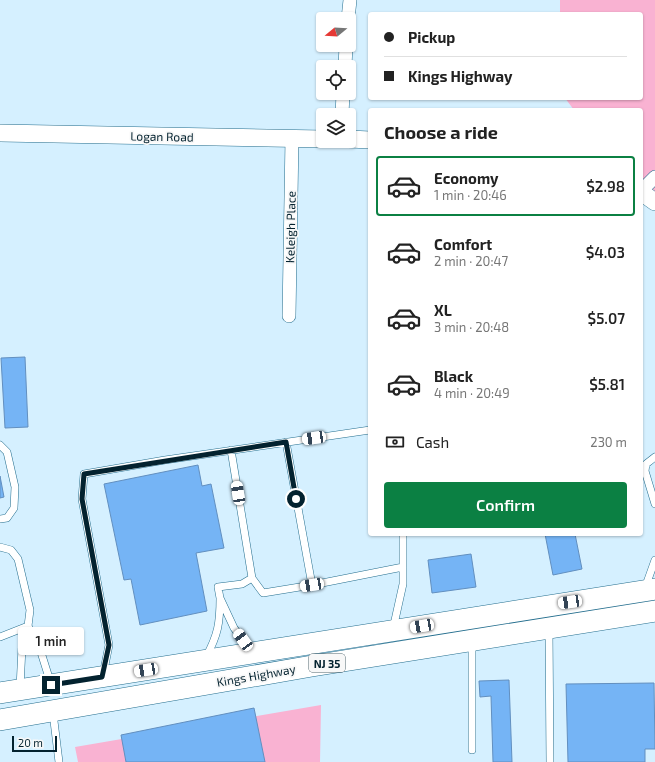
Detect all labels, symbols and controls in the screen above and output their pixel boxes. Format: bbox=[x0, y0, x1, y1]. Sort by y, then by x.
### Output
north arrow bbox=[316, 12, 356, 52]
map controls bbox=[316, 12, 356, 148]
text: Pickup bbox=[408, 28, 455, 46]
button: locate bbox=[316, 60, 356, 100]
text: Kings Highway bbox=[408, 67, 512, 85]
button: layers bbox=[316, 108, 356, 148]
text: Choose a ride bbox=[384, 121, 498, 143]
street label: Logan Road bbox=[130, 128, 194, 144]
icon: car bbox=[386, 168, 422, 204]
text: Economy bbox=[434, 169, 499, 187]
text: $2.98 bbox=[586, 177, 625, 195]
text: 1 min · 20:46 bbox=[434, 187, 507, 203]
street label: Keleigh Place bbox=[282, 191, 298, 263]
icon: car bbox=[386, 234, 422, 270]
text: Comfort bbox=[434, 235, 492, 253]
text: $4.03 bbox=[586, 243, 625, 261]
text: 2 min · 20:47 bbox=[434, 253, 508, 269]
icon: car bbox=[386, 300, 422, 336]
text: XL bbox=[434, 301, 452, 319]
text: $5.07 bbox=[588, 309, 625, 327]
text: 3 min · 20:48 bbox=[434, 319, 509, 335]
icon: car bbox=[386, 366, 422, 402]
text: Black bbox=[434, 367, 473, 385]
text: $5.81 bbox=[589, 375, 625, 393]
text: 4 min · 20:49 bbox=[434, 385, 510, 401]
car bbox=[301, 430, 327, 446]
icon: cash bbox=[384, 431, 406, 453]
text: Cash bbox=[416, 433, 449, 451]
text: 230 m bbox=[590, 434, 627, 450]
car bbox=[230, 480, 246, 506]
button: Confirm bbox=[384, 482, 627, 528]
route start bbox=[287, 490, 305, 508]
car bbox=[299, 577, 325, 593]
car bbox=[557, 594, 583, 610]
car bbox=[409, 618, 435, 634]
callout: 1 min bbox=[18, 627, 84, 655]
car bbox=[231, 627, 255, 653]
text: 1 min bbox=[36, 633, 66, 649]
road number: NJ 35 bbox=[309, 654, 345, 672]
street label: Kings Highway bbox=[215, 661, 297, 689]
car bbox=[133, 662, 159, 678]
route end bbox=[42, 676, 60, 694]
scale bar bbox=[12, 734, 57, 753]
text: 20 m bbox=[18, 736, 43, 749]

